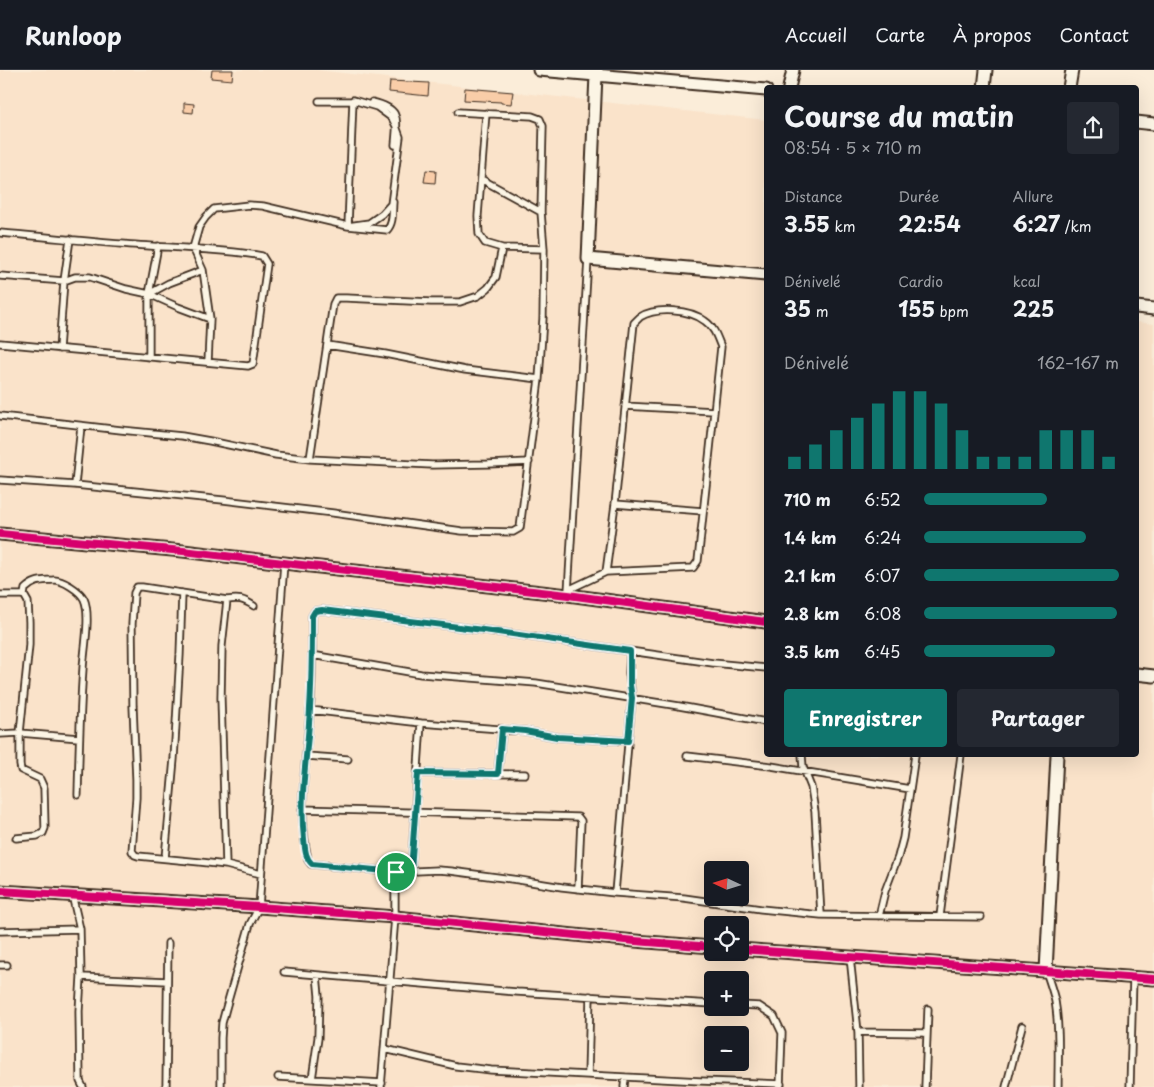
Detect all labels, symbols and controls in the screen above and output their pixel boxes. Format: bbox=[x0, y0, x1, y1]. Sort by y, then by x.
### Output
text: Runloop bbox=[25, 17, 122, 53]
text: Accueil bbox=[785, 21, 847, 48]
text: Carte bbox=[875, 21, 925, 48]
text: À propos bbox=[953, 21, 1031, 48]
text: Contact bbox=[1059, 21, 1129, 48]
text: Course du matin bbox=[784, 94, 1014, 137]
button: share bbox=[1067, 102, 1119, 154]
text: 08:54 · 5 × 710 m bbox=[784, 135, 922, 159]
text: Distance bbox=[784, 186, 843, 207]
text: Durée bbox=[898, 186, 939, 207]
text: Allure bbox=[1013, 186, 1053, 207]
text: 3.55 bbox=[784, 207, 830, 239]
text: 22:54 bbox=[898, 207, 961, 239]
text: 6:27 bbox=[1013, 207, 1060, 239]
text: km bbox=[830, 216, 855, 237]
text: /km bbox=[1060, 216, 1091, 237]
text: Dénivelé bbox=[784, 271, 841, 292]
text: Cardio bbox=[898, 271, 943, 292]
text: kcal bbox=[1013, 271, 1041, 292]
text: 35 bbox=[784, 292, 811, 324]
text: 155 bbox=[898, 292, 935, 324]
text: 225 bbox=[1013, 292, 1054, 324]
text: m bbox=[811, 301, 828, 322]
text: bpm bbox=[935, 301, 969, 322]
text: Dénivelé bbox=[784, 350, 849, 374]
text: 162–167 m bbox=[1037, 350, 1119, 374]
text: 710 m bbox=[784, 487, 831, 511]
text: 6:52 bbox=[864, 487, 901, 511]
text: 1.4 km bbox=[784, 525, 836, 549]
text: 6:24 bbox=[864, 525, 901, 549]
text: 2.1 km bbox=[784, 563, 836, 587]
text: 6:07 bbox=[864, 563, 900, 587]
text: 2.8 km bbox=[784, 601, 839, 625]
text: 6:08 bbox=[864, 601, 901, 625]
text: 3.5 km bbox=[784, 639, 839, 663]
text: 6:45 bbox=[864, 639, 900, 663]
button: Enregistrer bbox=[784, 689, 947, 747]
button: Partager bbox=[957, 689, 1119, 747]
pin bbox=[375, 851, 417, 893]
icon: arrive bbox=[382, 858, 410, 886]
north arrow bbox=[704, 861, 749, 906]
map controls bbox=[704, 861, 749, 1071]
button: locate bbox=[704, 916, 749, 961]
button: + bbox=[704, 971, 749, 1016]
button: − bbox=[704, 1026, 749, 1071]

